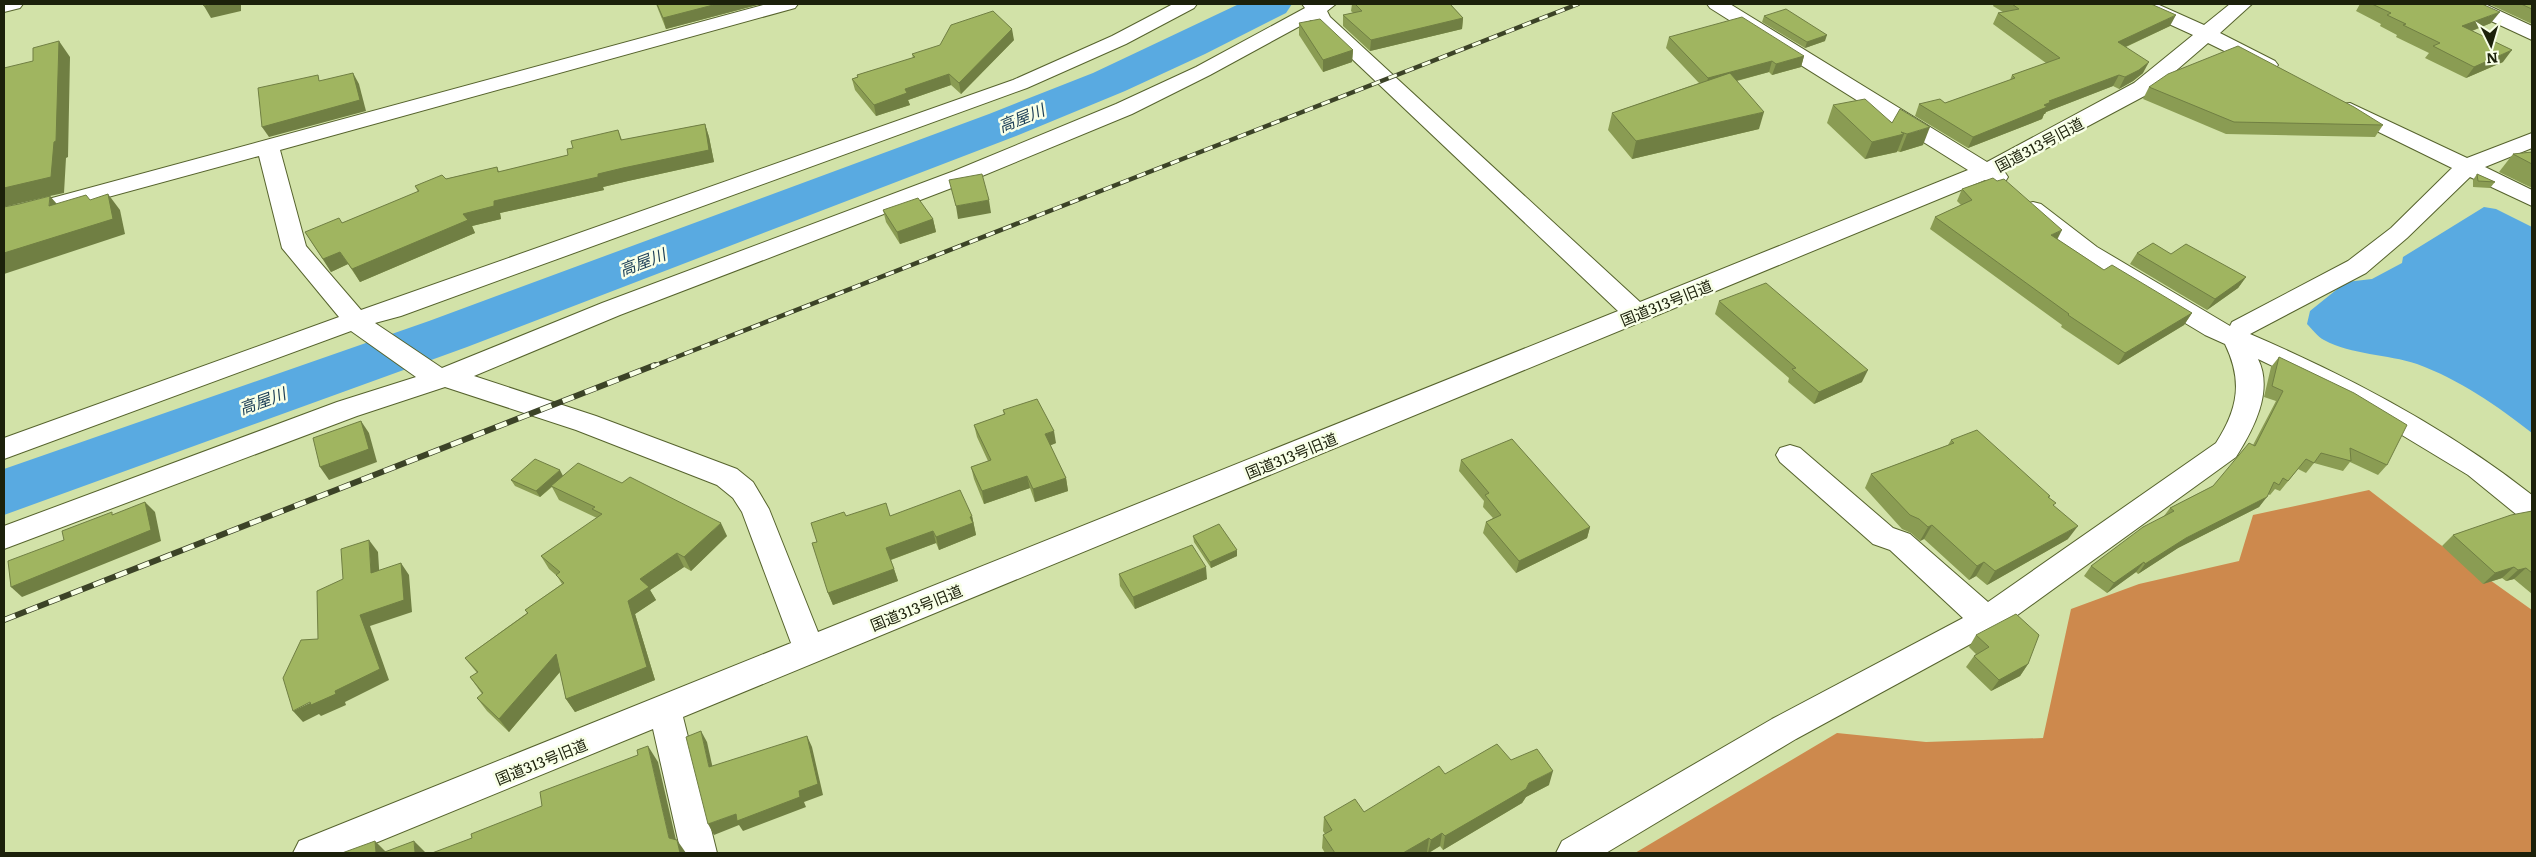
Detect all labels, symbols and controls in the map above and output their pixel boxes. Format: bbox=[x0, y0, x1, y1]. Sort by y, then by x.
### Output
north arrow bbox=[2466, 20, 2516, 70]
text: N bbox=[2485, 48, 2499, 69]
water label: 高屋川 bbox=[994, 96, 1050, 137]
street label: 国道313号旧道 bbox=[1991, 111, 2087, 177]
water label: 高屋川 bbox=[615, 240, 671, 281]
street label: 国道313号旧道 bbox=[1617, 273, 1715, 331]
water label: 高屋川 bbox=[235, 380, 291, 419]
street label: 国道313号旧道 bbox=[1242, 426, 1340, 484]
street label: 国道313号旧道 bbox=[867, 578, 965, 636]
street label: 国道313号旧道 bbox=[492, 732, 590, 790]

